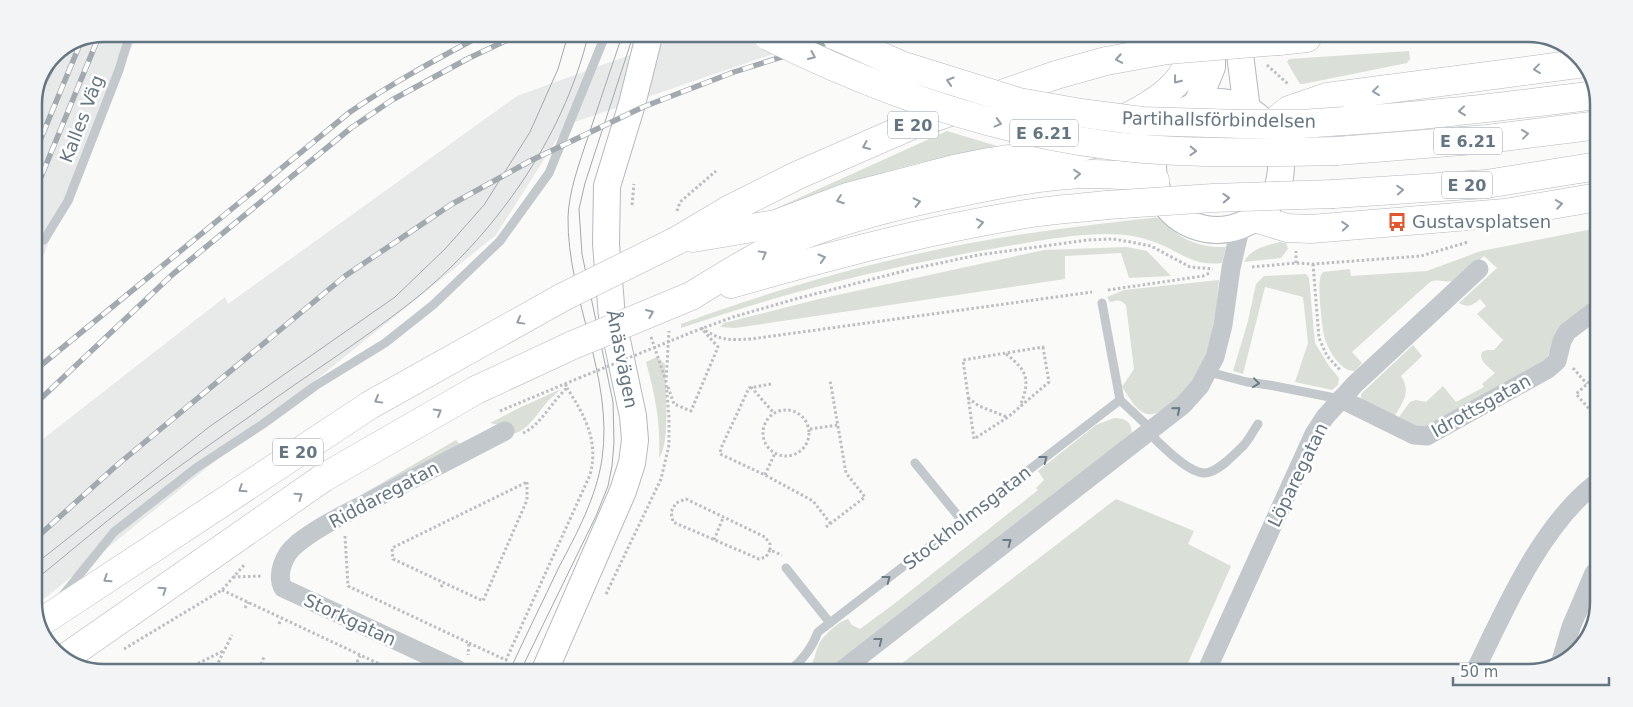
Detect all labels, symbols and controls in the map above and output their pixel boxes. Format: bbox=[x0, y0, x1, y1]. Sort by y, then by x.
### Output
one-way arrow bbox=[807, 50, 816, 61]
one-way arrow bbox=[1114, 53, 1123, 63]
one-way arrow bbox=[1532, 63, 1540, 74]
street label: Kalles Väg bbox=[55, 72, 108, 166]
one-way arrow bbox=[1174, 75, 1183, 84]
one-way arrow bbox=[947, 76, 955, 86]
one-way arrow bbox=[1371, 85, 1379, 96]
one-way arrow bbox=[1458, 106, 1466, 117]
street label: Partihallsförbindelsen bbox=[1122, 107, 1316, 132]
road number: E 20 bbox=[888, 112, 938, 138]
one-way arrow bbox=[993, 117, 1001, 127]
road number: E 6.21 bbox=[1010, 120, 1078, 146]
road number: E 6.21 bbox=[1434, 128, 1502, 154]
one-way arrow bbox=[1521, 130, 1530, 140]
one-way arrow bbox=[862, 139, 871, 150]
one-way arrow bbox=[1189, 146, 1197, 156]
one-way arrow bbox=[1073, 169, 1081, 180]
road number: E 20 bbox=[1442, 172, 1492, 198]
one-way arrow bbox=[1397, 184, 1405, 195]
one-way arrow bbox=[1222, 192, 1230, 203]
one-way arrow bbox=[836, 194, 844, 204]
one-way arrow bbox=[912, 197, 921, 207]
one-way arrow bbox=[1554, 199, 1563, 209]
bus stop icon: Gustavsplatsen bbox=[1386, 211, 1408, 233]
place label: Gustavsplatsen bbox=[1412, 211, 1551, 232]
one-way arrow bbox=[976, 218, 985, 228]
one-way arrow bbox=[1341, 221, 1349, 232]
one-way arrow bbox=[758, 250, 767, 260]
one-way arrow bbox=[817, 254, 825, 264]
street label: Ånäsvägen bbox=[603, 308, 642, 410]
one-way arrow bbox=[645, 309, 654, 319]
one-way arrow bbox=[517, 315, 526, 325]
street label: Idrottsgatan bbox=[1427, 370, 1534, 441]
one-way arrow bbox=[1252, 377, 1260, 388]
one-way arrow bbox=[375, 394, 384, 404]
one-way arrow bbox=[1172, 406, 1181, 415]
one-way arrow bbox=[433, 409, 442, 419]
street label: Löparegatan bbox=[1263, 419, 1332, 530]
road number: E 20 bbox=[273, 438, 323, 466]
one-way arrow bbox=[1038, 456, 1048, 465]
street label: Riddaregatan bbox=[325, 457, 442, 532]
street label: Stockholmsgatan bbox=[899, 461, 1035, 574]
one-way arrow bbox=[239, 483, 248, 492]
one-way arrow bbox=[293, 493, 303, 502]
one-way arrow bbox=[1002, 539, 1011, 547]
one-way arrow bbox=[103, 572, 112, 582]
one-way arrow bbox=[881, 577, 890, 585]
one-way arrow bbox=[157, 587, 166, 596]
street label: Storkgatan bbox=[301, 589, 400, 650]
one-way arrow bbox=[873, 638, 883, 647]
scale bar bbox=[1453, 654, 1609, 686]
text: 50 m bbox=[1460, 663, 1498, 681]

